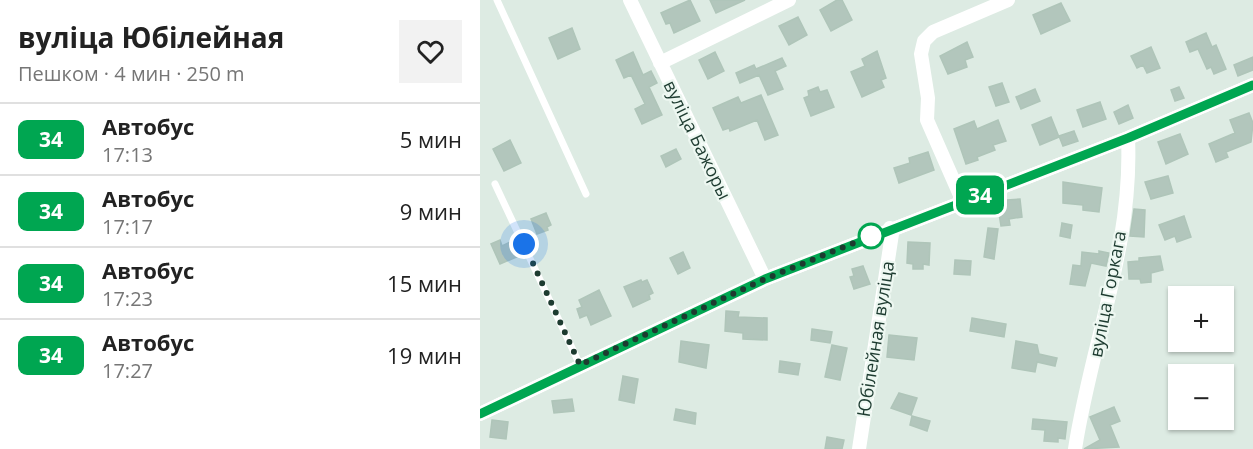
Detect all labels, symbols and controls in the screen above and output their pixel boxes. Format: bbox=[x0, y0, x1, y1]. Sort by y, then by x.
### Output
text: вуліца Юбілейная bbox=[18, 18, 284, 56]
button: heart bbox=[399, 20, 462, 83]
text: Пешком · 4 мин · 250 m bbox=[18, 60, 245, 87]
street label: вуліца Бажоры bbox=[659, 76, 737, 203]
text: Автобус bbox=[102, 111, 194, 141]
text: 5 мин bbox=[400, 124, 462, 154]
text: 34 bbox=[39, 125, 63, 153]
text: 17:13 bbox=[102, 141, 153, 168]
line badge: 34 bbox=[953, 176, 1007, 214]
text: 34 bbox=[968, 181, 992, 209]
text: Автобус bbox=[102, 183, 194, 213]
text: 9 мин bbox=[400, 196, 462, 226]
text: 34 bbox=[39, 197, 63, 225]
text: 17:17 bbox=[102, 213, 153, 240]
unlabelled marker bbox=[858, 223, 884, 249]
street label: вуліца Горкага bbox=[1083, 228, 1131, 359]
your location bbox=[509, 229, 539, 259]
text: Автобус bbox=[102, 255, 194, 285]
street label: Юбілейная вуліца bbox=[851, 259, 899, 418]
text: 15 мин bbox=[387, 268, 462, 298]
text: 34 bbox=[39, 269, 63, 297]
text: 17:23 bbox=[102, 285, 153, 312]
map controls bbox=[1168, 286, 1234, 430]
button: + bbox=[1168, 286, 1234, 352]
text: Автобус bbox=[102, 327, 194, 357]
text: 19 мин bbox=[387, 340, 462, 370]
text: 34 bbox=[39, 341, 63, 369]
text: 17:27 bbox=[102, 357, 153, 384]
button: − bbox=[1168, 364, 1234, 430]

